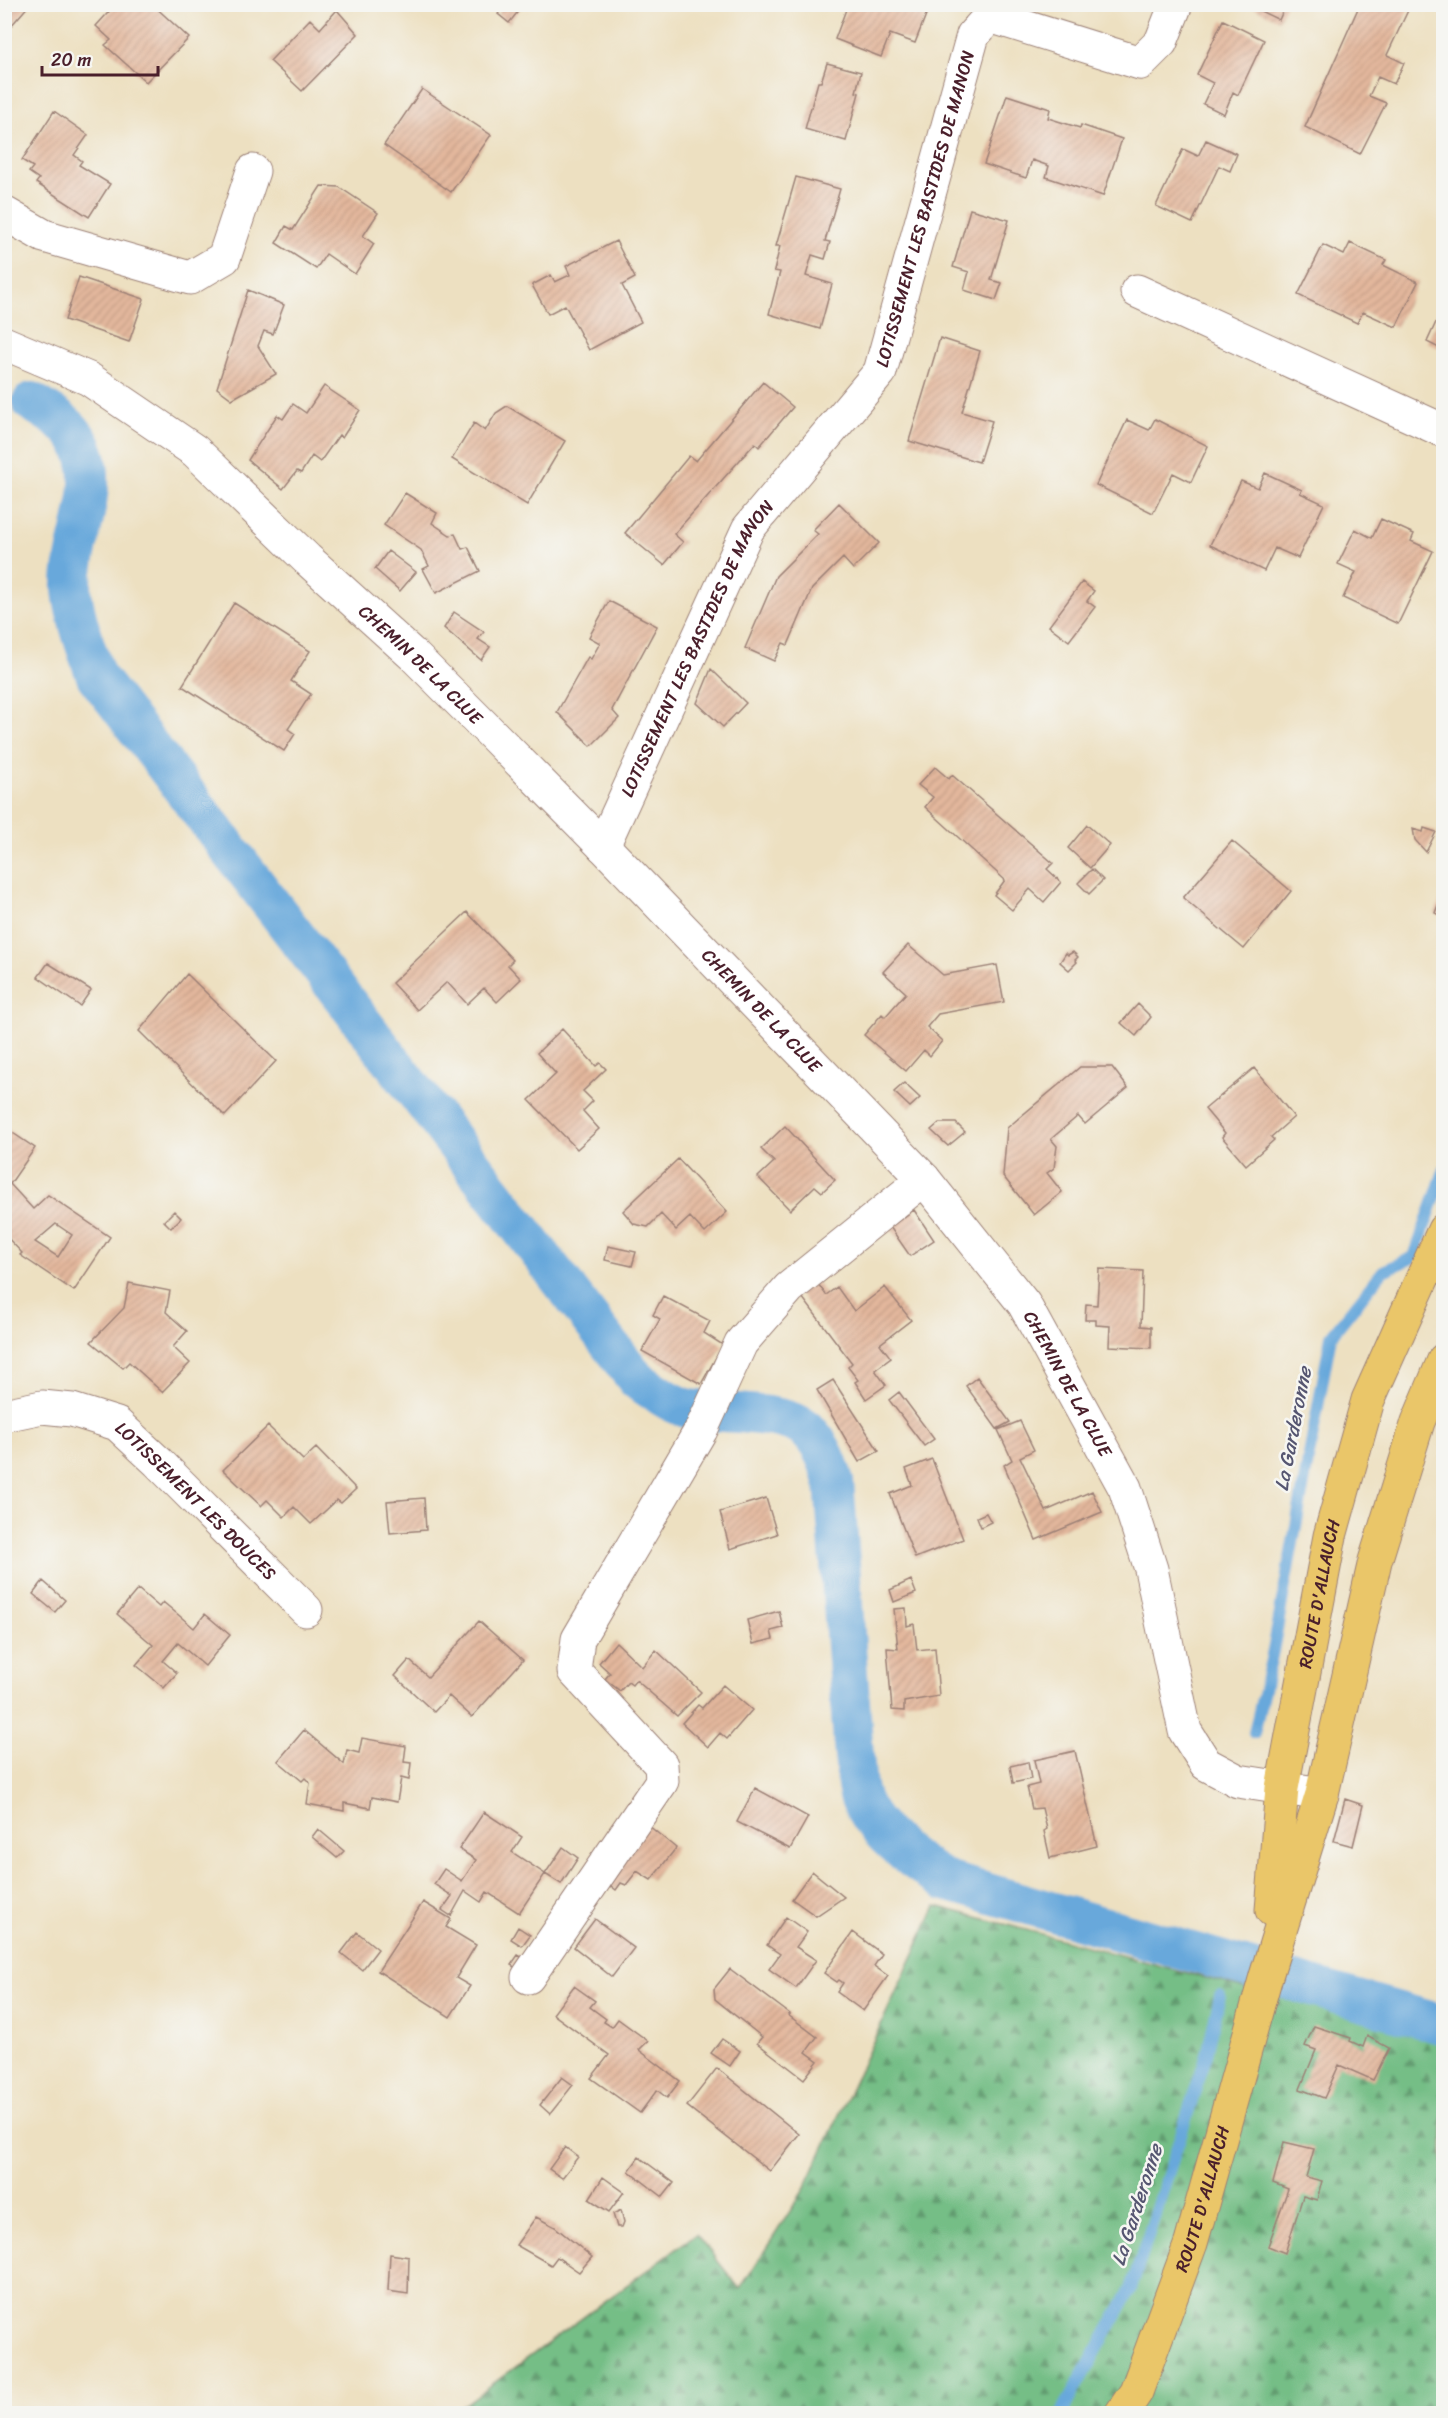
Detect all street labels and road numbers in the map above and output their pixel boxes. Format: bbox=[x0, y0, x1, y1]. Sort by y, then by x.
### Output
street label: LOTISSEMENT LES BASTIDES DE MANON bbox=[866, 46, 984, 371]
street label: LOTISSEMENT LES BASTIDES DE MANON bbox=[611, 492, 782, 802]
street label: CHEMIN DE LA CLUE bbox=[351, 596, 491, 733]
street label: CHEMIN DE LA CLUE bbox=[694, 941, 830, 1081]
street label: CHEMIN DE LA CLUE bbox=[1015, 1305, 1121, 1464]
street label: LOTISSEMENT LES DOUCES bbox=[107, 1413, 284, 1588]
street label: ROUTE D'ALLAUCH bbox=[1289, 1515, 1350, 1671]
street label: ROUTE D'ALLAUCH bbox=[1166, 2122, 1239, 2277]

